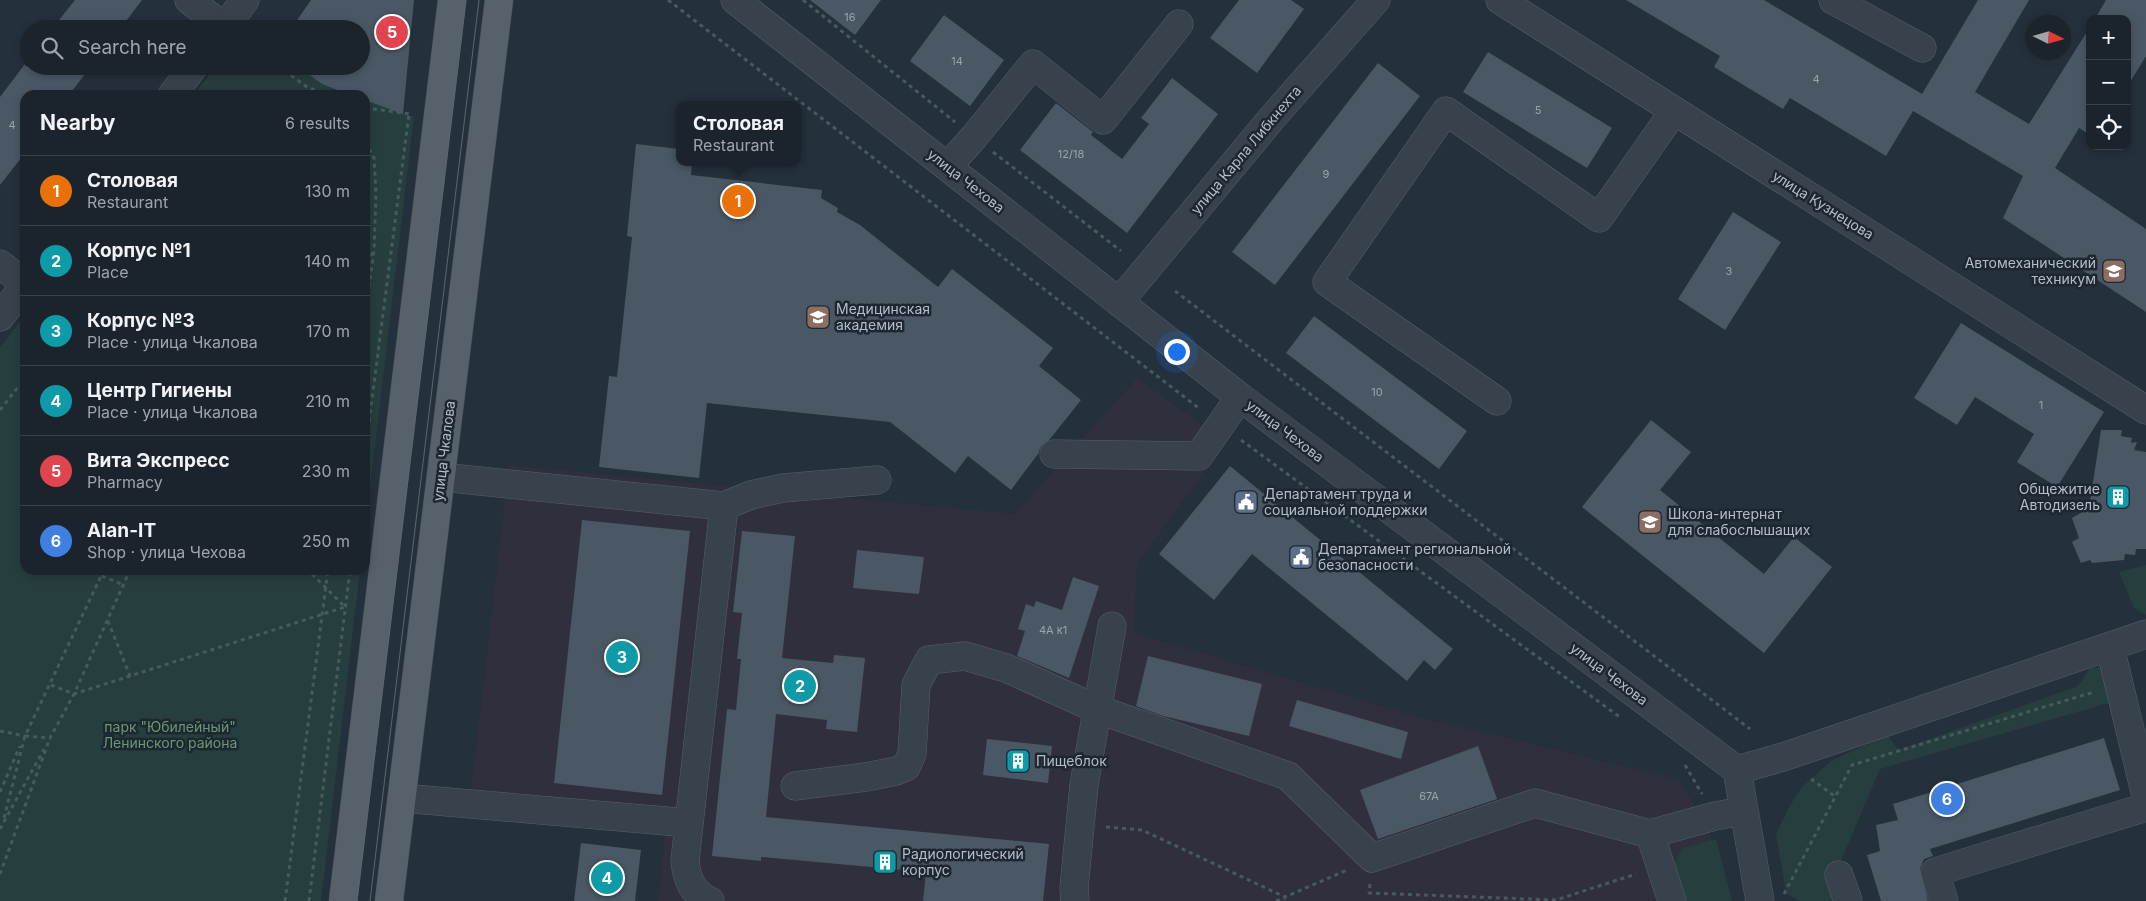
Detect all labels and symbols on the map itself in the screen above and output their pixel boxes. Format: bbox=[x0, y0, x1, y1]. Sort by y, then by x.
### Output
house number: 16 bbox=[844, 10, 856, 24]
pin: 5 bbox=[376, 13, 408, 51]
north arrow bbox=[2026, 15, 2071, 60]
house number: 14 bbox=[951, 54, 963, 68]
house number: 4 bbox=[1812, 72, 1820, 86]
street label: улица Карла Либкнехта bbox=[1187, 82, 1304, 217]
house number: 5 bbox=[1535, 103, 1542, 117]
house number: 4 bbox=[8, 118, 16, 132]
street label: улица Чехова bbox=[924, 145, 1008, 216]
house number: 12/18 bbox=[1058, 147, 1084, 161]
house number: 9 bbox=[1323, 167, 1330, 181]
street label: улица Кузнецова bbox=[1770, 167, 1877, 243]
pin: 1 bbox=[722, 182, 754, 220]
place label: Автомеханический техникум bbox=[1965, 254, 2096, 287]
school or university icon: Автомеханический техникум bbox=[2101, 258, 2127, 284]
house number: 3 bbox=[1726, 264, 1733, 278]
place label: Медицинская академия bbox=[836, 300, 930, 333]
school or university icon: Медицинская академия bbox=[805, 304, 831, 330]
your location bbox=[1164, 339, 1190, 365]
house number: 10 bbox=[1371, 385, 1383, 399]
street label: улица Чехова bbox=[1243, 396, 1328, 465]
house number: 1 bbox=[2039, 398, 2043, 412]
street label: улица Чкалова bbox=[429, 400, 458, 502]
place label: Общежитие Автодизель bbox=[2019, 480, 2100, 513]
building icon: Общежитие Автодизель bbox=[2105, 484, 2131, 510]
place label: Департамент труда и социальной поддержки bbox=[1264, 485, 1428, 518]
public building icon: Департамент труда и социальной поддержки bbox=[1233, 489, 1259, 515]
place label: Школа-интернат для слабослышащих bbox=[1668, 505, 1811, 538]
school or university icon: Школа-интернат для слабослышащих bbox=[1637, 509, 1663, 535]
place label: Департамент региональной безопасности bbox=[1318, 540, 1511, 573]
public building icon: Департамент региональной безопасности bbox=[1288, 544, 1314, 570]
house number: 4А к1 bbox=[1039, 623, 1067, 637]
pin: 3 bbox=[606, 638, 638, 676]
street label: улица Чехова bbox=[1567, 639, 1652, 708]
pin: 2 bbox=[784, 667, 816, 705]
park label: парк "Юбилейный" Ленинского района bbox=[103, 718, 237, 751]
building icon: Пищеблок bbox=[1005, 748, 1031, 774]
place label: Пищеблок bbox=[1036, 752, 1107, 769]
pin: 6 bbox=[1931, 780, 1963, 818]
house number: 67А bbox=[1419, 789, 1439, 803]
place label: Радиологический корпус bbox=[902, 845, 1024, 878]
building icon: Радиологический корпус bbox=[872, 849, 898, 875]
pin: 4 bbox=[591, 859, 623, 897]

